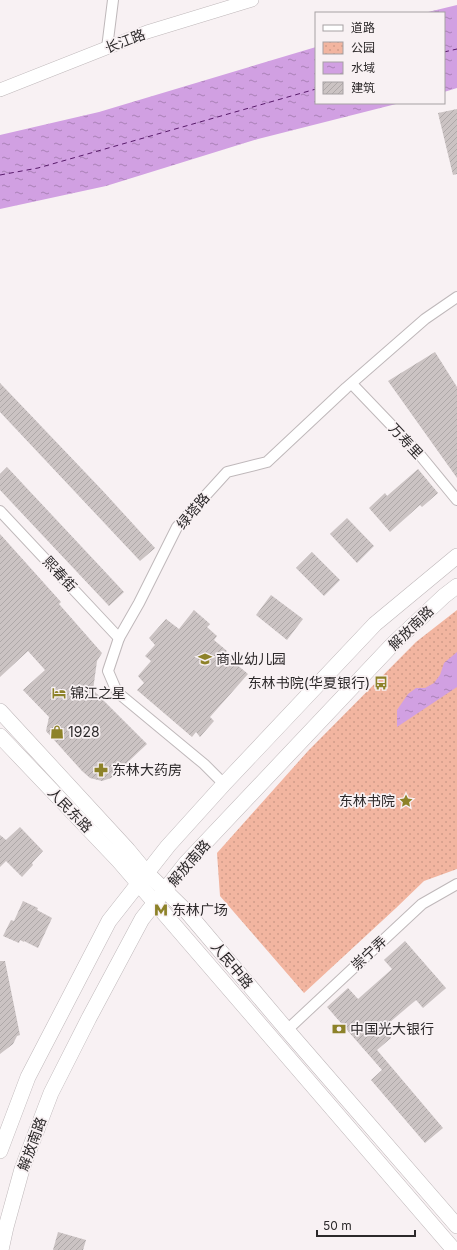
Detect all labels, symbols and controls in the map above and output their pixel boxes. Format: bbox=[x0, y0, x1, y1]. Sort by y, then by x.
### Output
legend bbox=[315, 12, 445, 104]
text: 道路 bbox=[351, 20, 375, 35]
street label: 长江路 bbox=[102, 25, 147, 56]
text: 公园 bbox=[351, 40, 375, 55]
text: 水域 bbox=[351, 60, 375, 75]
text: 建筑 bbox=[351, 80, 375, 95]
street label: 万寿里 bbox=[386, 420, 427, 462]
street label: 绿塔路 bbox=[173, 489, 213, 532]
street label: 熙春街 bbox=[40, 553, 81, 595]
street label: 解放南路 bbox=[385, 602, 437, 653]
place label: 商业幼儿园 bbox=[216, 650, 286, 667]
school or university icon: 商业幼儿园 bbox=[197, 651, 213, 667]
place label: 东林书院(华夏银行) bbox=[248, 674, 370, 691]
bus stop icon: 东林书院(华夏银行) bbox=[373, 675, 389, 691]
place label: 锦江之星 bbox=[70, 684, 126, 701]
hotel icon: 锦江之星 bbox=[51, 685, 67, 701]
place label: 1928 bbox=[68, 723, 100, 740]
shop icon: 1928 bbox=[49, 724, 65, 740]
place label: 东林大药房 bbox=[112, 761, 182, 778]
pharmacy icon: 东林大药房 bbox=[93, 762, 109, 778]
street label: 人民东路 bbox=[45, 784, 96, 836]
place label: 东林书院 bbox=[339, 792, 395, 809]
place icon: 东林书院 bbox=[398, 793, 414, 809]
street label: 解放南路 bbox=[164, 836, 213, 889]
place label: 东林广场 bbox=[172, 901, 228, 918]
metro station icon: 东林广场 bbox=[153, 902, 169, 918]
street label: 崇宁弄 bbox=[348, 932, 390, 973]
street label: 人民中路 bbox=[208, 938, 257, 992]
place label: 中国光大银行 bbox=[350, 1020, 434, 1037]
bank icon: 中国光大银行 bbox=[331, 1021, 347, 1037]
street label: 解放南路 bbox=[14, 1115, 49, 1173]
scale bar bbox=[317, 1212, 415, 1238]
text: 50 m bbox=[323, 1218, 352, 1233]

